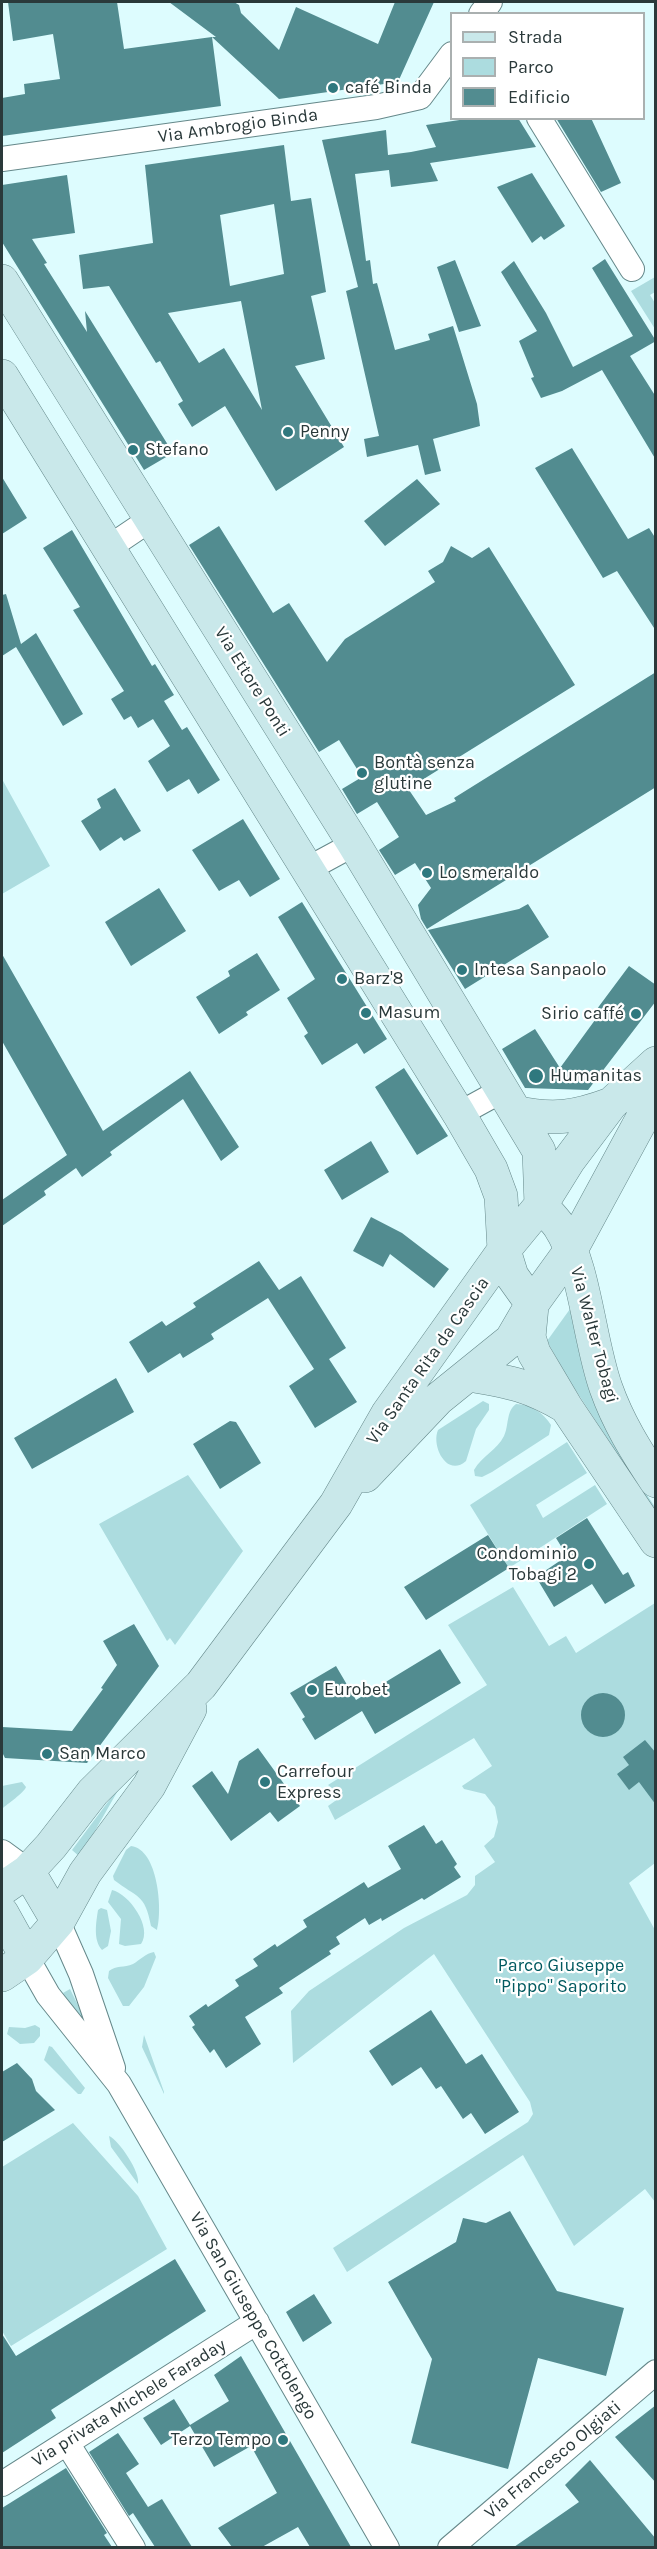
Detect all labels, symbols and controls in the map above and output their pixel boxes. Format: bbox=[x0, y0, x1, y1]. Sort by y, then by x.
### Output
legend bbox=[450, 12, 645, 120]
text: Strada bbox=[508, 26, 563, 48]
text: Parco bbox=[508, 56, 554, 78]
place label: café Binda bbox=[345, 77, 432, 99]
marker: café Binda bbox=[326, 81, 340, 95]
text: Edificio bbox=[508, 86, 570, 108]
street label: Via Ambrogio Binda bbox=[157, 104, 319, 148]
place label: Penny bbox=[300, 421, 349, 443]
marker: Penny bbox=[281, 425, 295, 439]
place label: Stefano bbox=[145, 439, 209, 461]
marker: Stefano bbox=[126, 443, 140, 457]
street label: Via Ettore Ponti bbox=[209, 623, 295, 741]
place label: Bontà senza glutine bbox=[374, 752, 475, 795]
marker: Bontà senza glutine bbox=[355, 766, 369, 780]
place label: Lo smeraldo bbox=[439, 862, 539, 884]
marker: Lo smeraldo bbox=[420, 866, 434, 880]
place label: Intesa Sanpaolo bbox=[474, 959, 606, 981]
marker: Intesa Sanpaolo bbox=[455, 963, 469, 977]
place label: Barz'8 bbox=[354, 968, 404, 990]
marker: Barz'8 bbox=[335, 972, 349, 986]
place label: Masum bbox=[378, 1002, 440, 1024]
place label: Sirio caffé bbox=[541, 1003, 624, 1025]
marker: Masum bbox=[359, 1006, 373, 1020]
marker: Sirio caffé bbox=[629, 1007, 643, 1021]
place label: Humanitas bbox=[550, 1065, 642, 1087]
marker: Humanitas bbox=[527, 1067, 545, 1085]
street label: Via Walter Tobagi bbox=[565, 1264, 623, 1406]
street label: Via Santa Rita da Cascia bbox=[362, 1273, 494, 1449]
place label: Condominio Tobagi 2 bbox=[476, 1543, 577, 1586]
marker: Condominio Tobagi 2 bbox=[582, 1557, 596, 1571]
place label: Eurobet bbox=[324, 1679, 388, 1701]
marker: Eurobet bbox=[305, 1683, 319, 1697]
place label: San Marco bbox=[59, 1743, 146, 1765]
marker: San Marco bbox=[40, 1747, 54, 1761]
place label: Carrefour Express bbox=[277, 1761, 354, 1804]
marker: Carrefour Express bbox=[258, 1775, 272, 1789]
park label: Parco Giuseppe "Pippo" Saporito bbox=[495, 1955, 627, 1998]
street label: Via San Giuseppe Cottolengo bbox=[185, 2208, 321, 2424]
street label: Via privata Michele Faraday bbox=[28, 2334, 230, 2472]
street label: Via Francesco Olgiati bbox=[480, 2396, 626, 2524]
place label: Terzo Tempo bbox=[171, 2429, 271, 2451]
marker: Terzo Tempo bbox=[276, 2433, 290, 2447]

